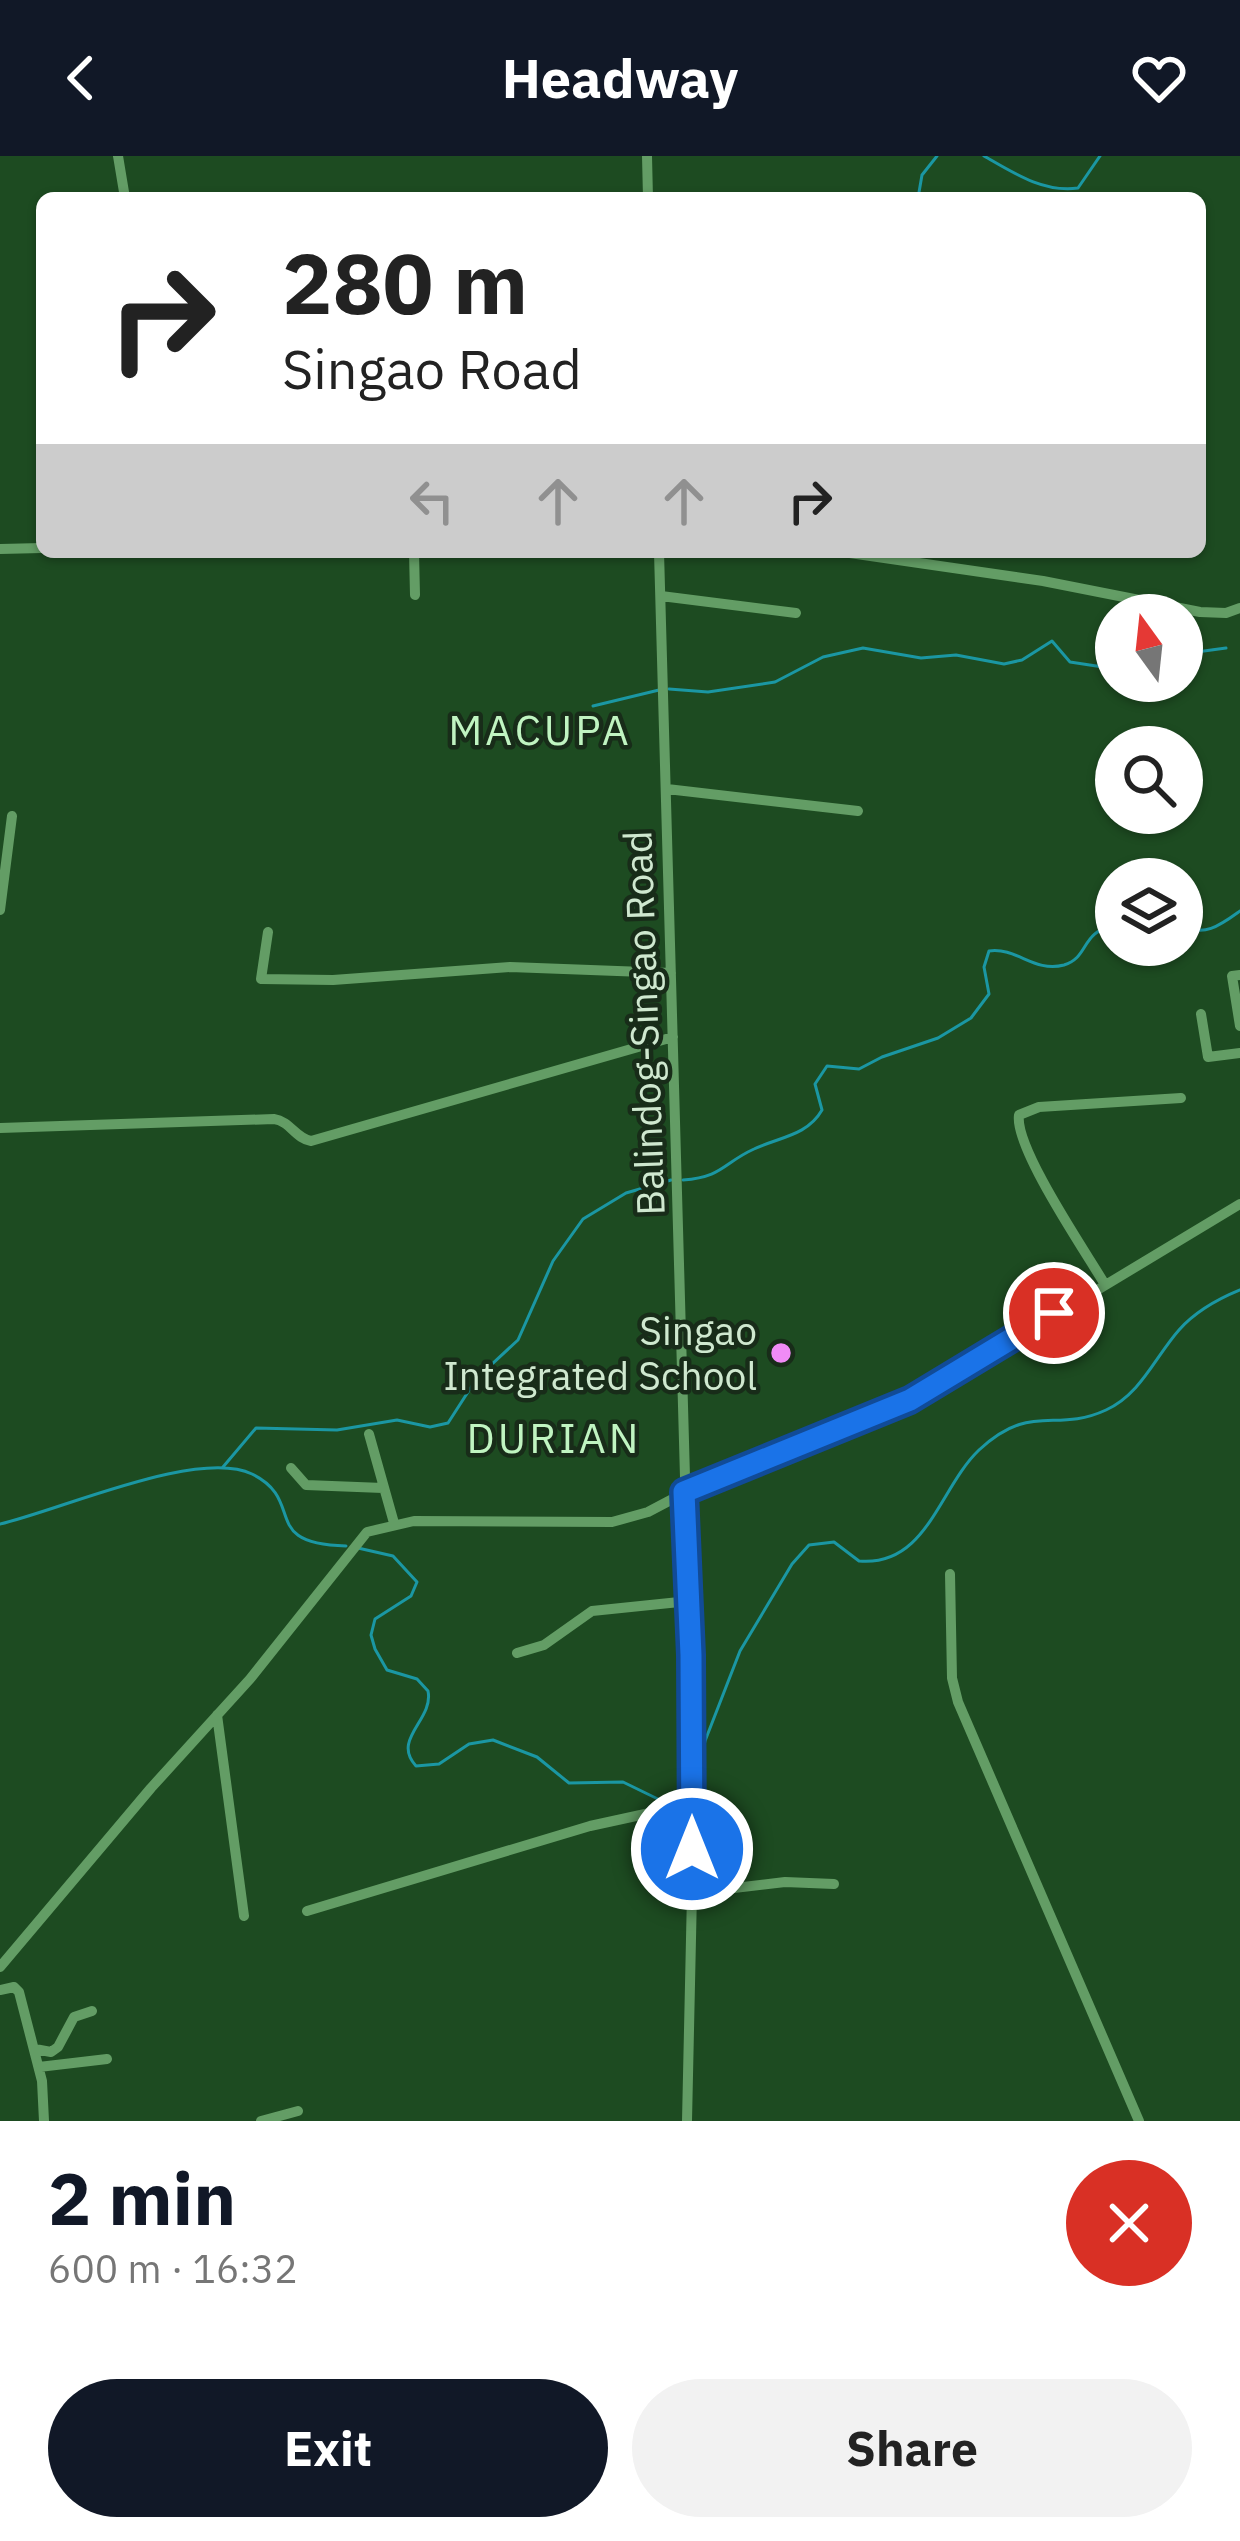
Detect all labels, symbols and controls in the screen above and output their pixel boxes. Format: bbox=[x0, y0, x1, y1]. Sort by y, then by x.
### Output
text: Headway bbox=[502, 43, 738, 113]
icon: back bbox=[48, 45, 114, 111]
icon: heart bbox=[1126, 45, 1192, 111]
text: 280 m bbox=[282, 228, 528, 337]
icon: right bbox=[84, 240, 240, 396]
text: Singao Road bbox=[282, 334, 582, 404]
icon: left bbox=[399, 468, 465, 534]
icon: ahead bbox=[525, 468, 591, 534]
icon: ahead bbox=[651, 468, 717, 534]
icon: right bbox=[777, 468, 843, 534]
north arrow bbox=[1095, 594, 1203, 702]
map controls bbox=[1095, 594, 1203, 966]
district label: MACUPA bbox=[448, 702, 632, 757]
button: search bbox=[1095, 726, 1203, 834]
street label: Balindog-Singao Road bbox=[611, 830, 676, 1216]
button: layers bbox=[1095, 858, 1203, 966]
pin bbox=[1003, 1262, 1105, 1364]
icon: arrive bbox=[1021, 1280, 1087, 1346]
place label: Singao Integrated School bbox=[443, 1305, 757, 1401]
marker: Singao Integrated School bbox=[768, 1340, 794, 1366]
district label: DURIAN bbox=[467, 1410, 641, 1465]
position arrow bbox=[629, 1786, 755, 1912]
text: 2 min bbox=[48, 2151, 236, 2245]
button: close bbox=[1066, 2160, 1192, 2286]
text: 600 m · 16:32 bbox=[48, 2243, 298, 2294]
button: Exit bbox=[48, 2379, 608, 2517]
button: Share bbox=[632, 2379, 1192, 2517]

